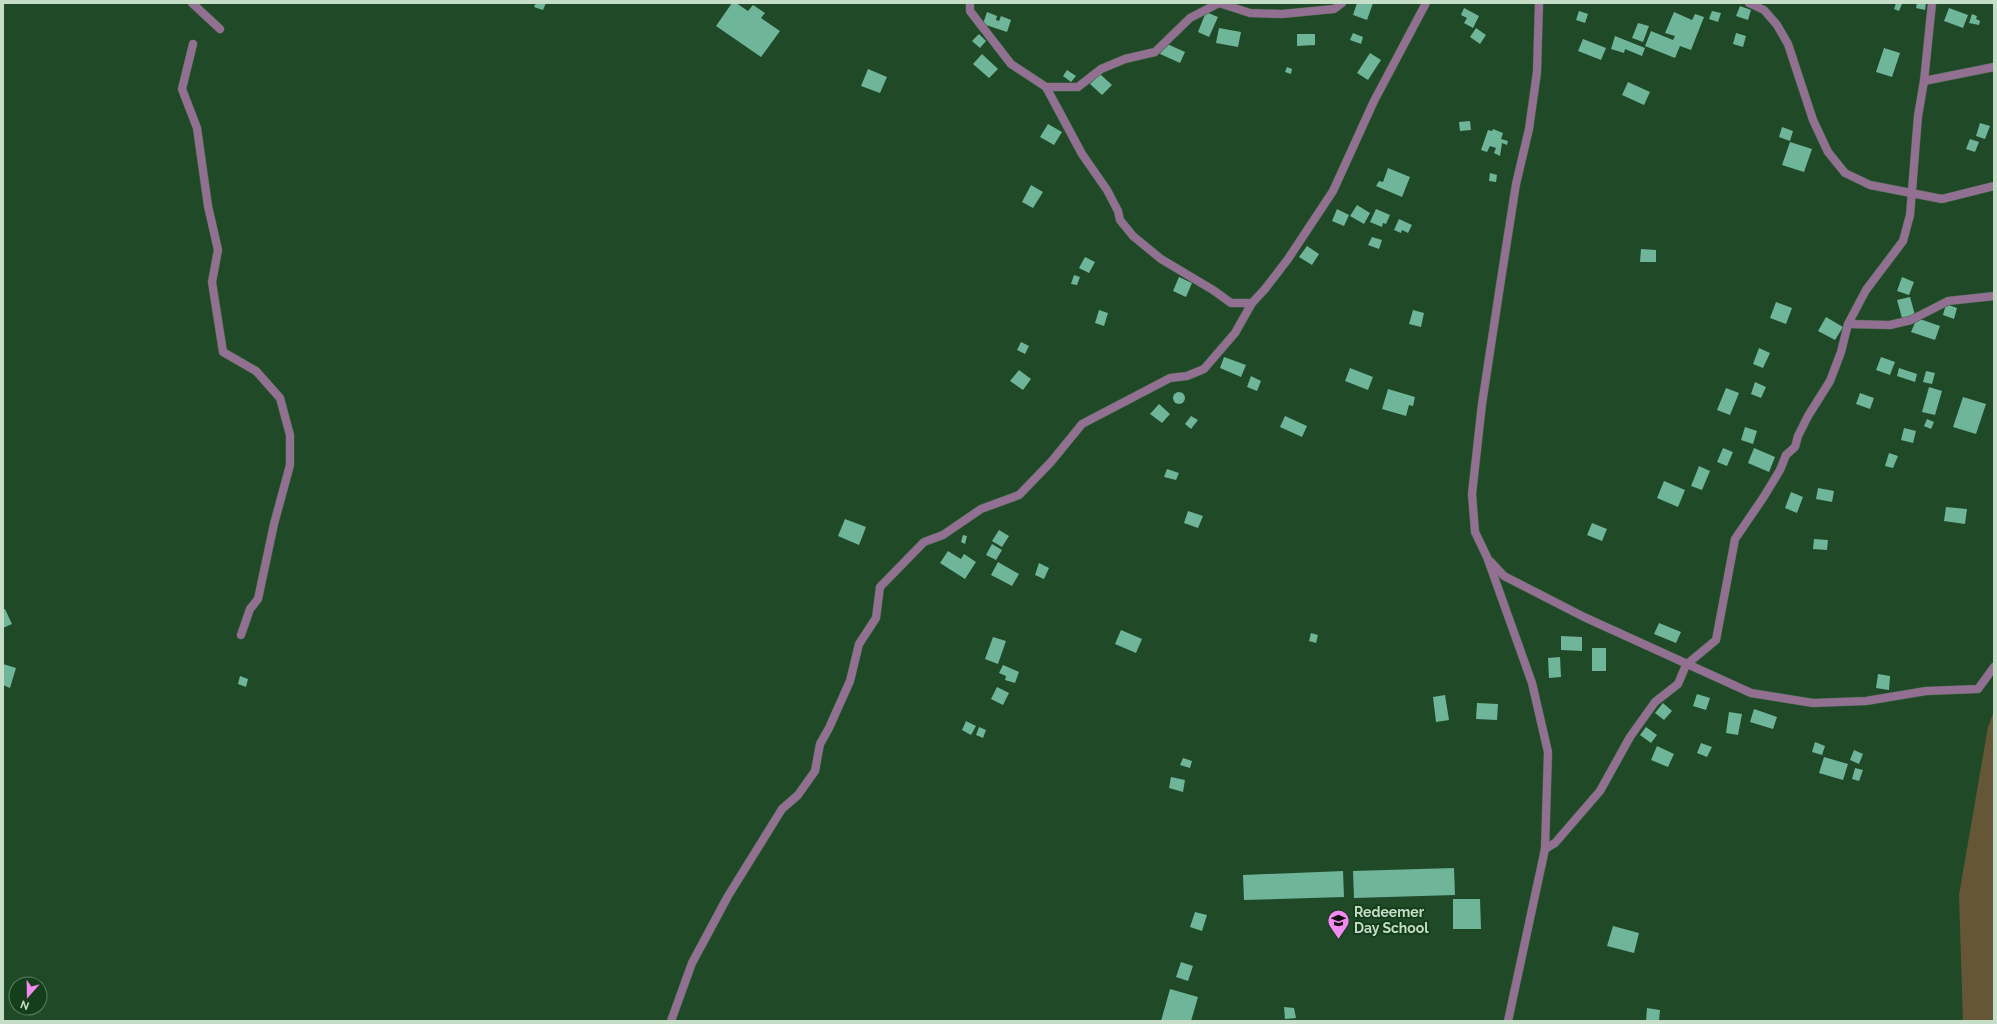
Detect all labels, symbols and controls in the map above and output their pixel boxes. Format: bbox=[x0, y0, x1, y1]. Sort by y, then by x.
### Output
place label: Redeemer Day School bbox=[1354, 904, 1429, 936]
school or university icon: Redeemer Day School bbox=[1325, 907, 1351, 940]
north arrow bbox=[8, 976, 48, 1016]
text: N bbox=[19, 997, 31, 1012]

